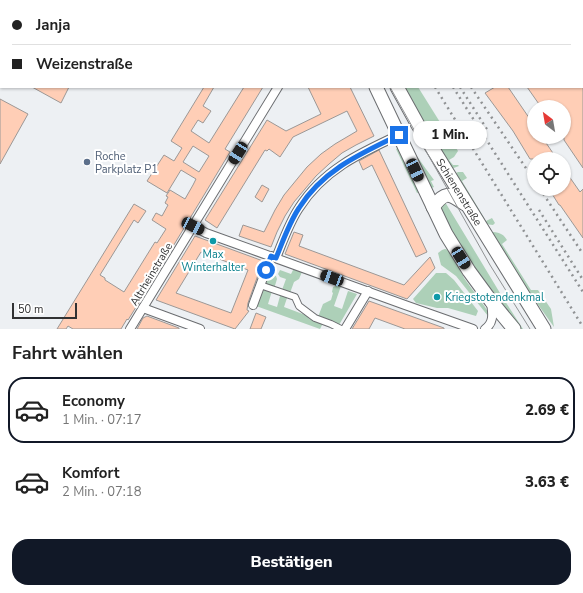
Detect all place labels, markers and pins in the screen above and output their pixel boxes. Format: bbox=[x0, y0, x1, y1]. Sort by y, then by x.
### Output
place label: Roche Parkplatz P1 bbox=[95, 149, 158, 177]
marker: Roche Parkplatz P1 bbox=[82, 157, 92, 167]
marker: Max Winterhalter bbox=[208, 236, 218, 246]
place label: Max Winterhalter bbox=[181, 247, 245, 275]
place label: Kriegstotendenkmal bbox=[445, 290, 545, 305]
marker: Kriegstotendenkmal bbox=[432, 292, 442, 302]

